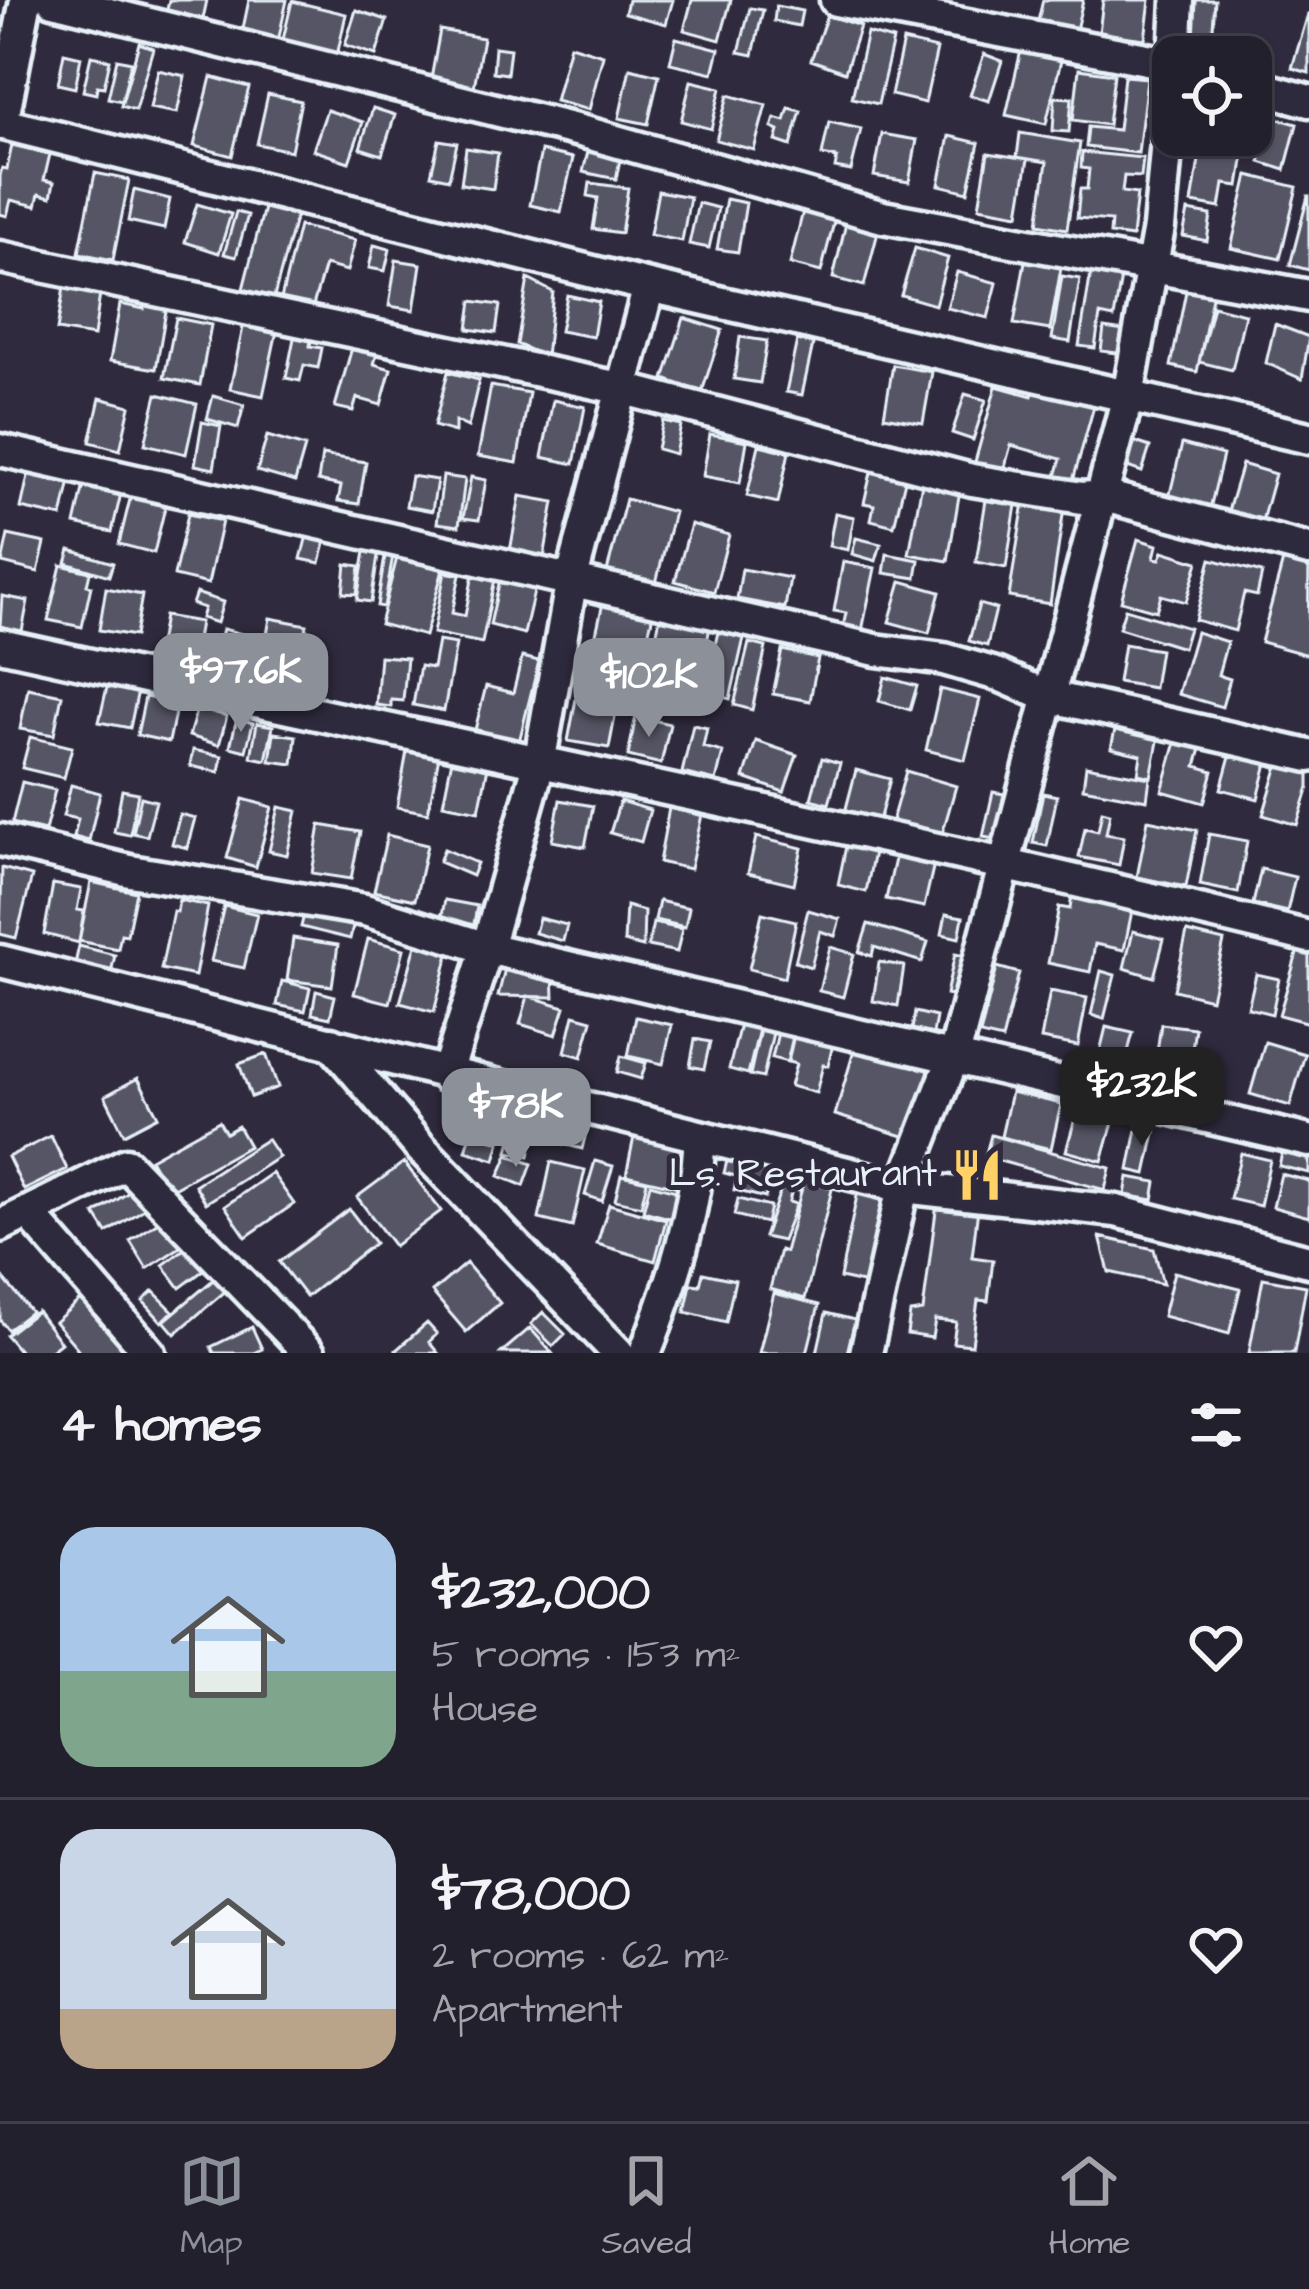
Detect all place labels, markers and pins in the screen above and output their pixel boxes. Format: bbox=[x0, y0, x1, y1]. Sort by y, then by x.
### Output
pin: $97.6K bbox=[143, 633, 339, 735]
pin: $102K bbox=[565, 638, 733, 740]
pin: $232K bbox=[1058, 1047, 1226, 1149]
pin: $78K bbox=[445, 1068, 587, 1170]
restaurant icon: Ls. Restaurant bbox=[948, 1146, 1006, 1204]
place label: Ls. Restaurant bbox=[669, 1148, 937, 1202]

